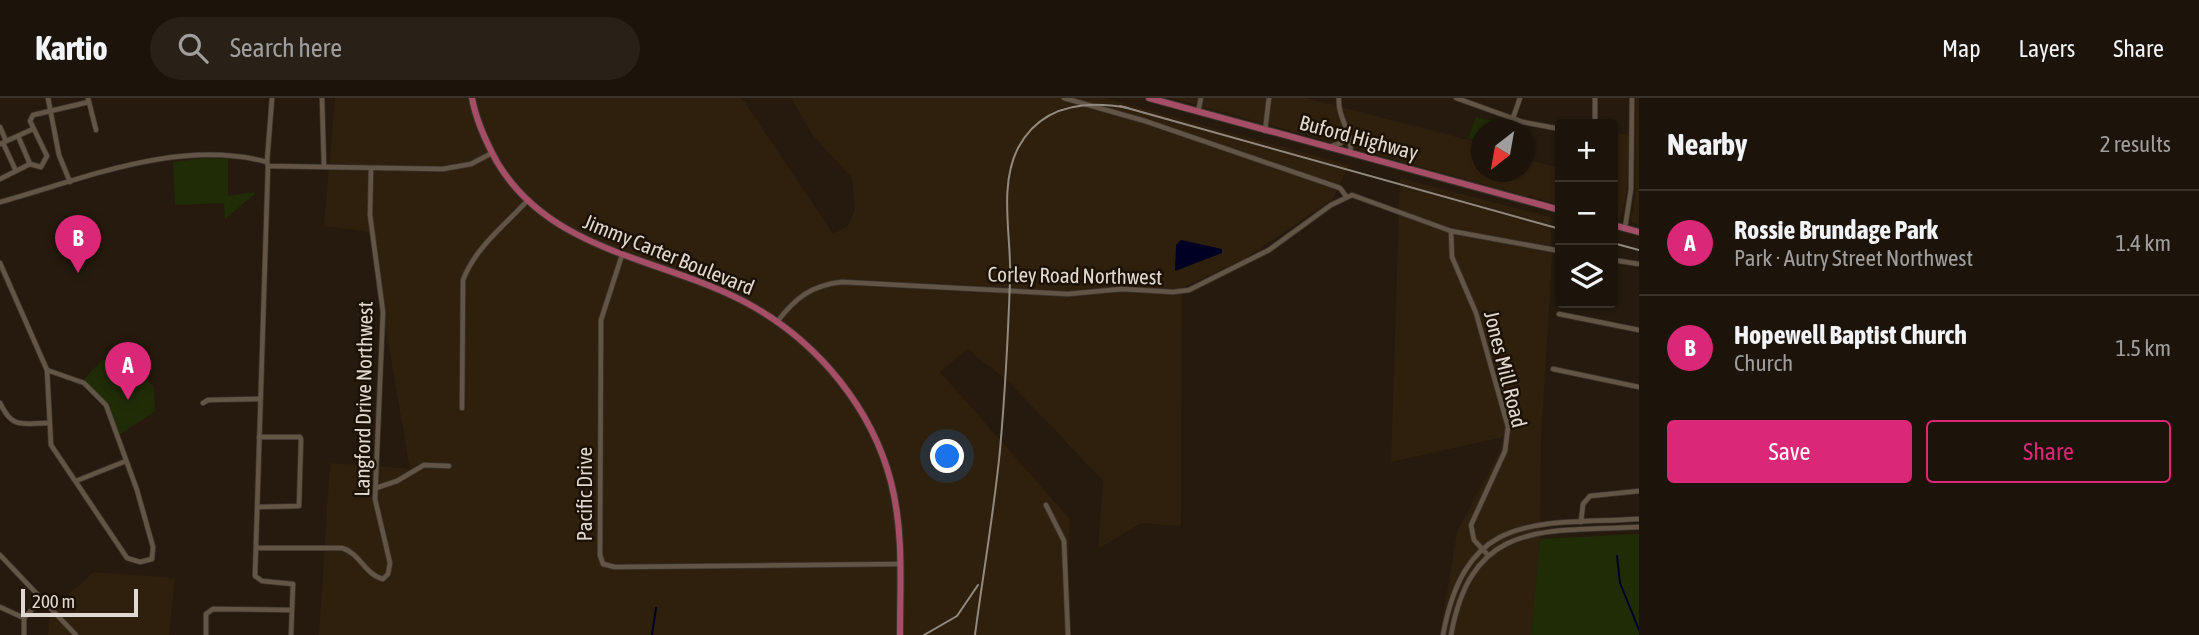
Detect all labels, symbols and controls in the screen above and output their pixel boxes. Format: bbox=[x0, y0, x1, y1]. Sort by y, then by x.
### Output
search box bbox=[150, 17, 640, 80]
text: Kartio bbox=[35, 29, 108, 67]
icon: search bbox=[174, 29, 212, 67]
text: Search here bbox=[230, 33, 342, 63]
text: Map bbox=[1942, 35, 1981, 62]
text: Layers bbox=[2019, 35, 2075, 62]
text: Share bbox=[2113, 35, 2164, 62]
street label: Buford Highway bbox=[1297, 110, 1421, 164]
north arrow bbox=[1471, 119, 1534, 182]
map controls bbox=[1555, 119, 1618, 308]
button: + bbox=[1555, 119, 1618, 182]
text: Nearby bbox=[1667, 127, 1747, 161]
text: 2 results bbox=[2100, 131, 2171, 157]
button: − bbox=[1555, 182, 1618, 245]
street label: Jimmy Carter Boulevard bbox=[580, 209, 758, 299]
pin: B bbox=[55, 215, 101, 273]
text: Rossie Brundage Park bbox=[1734, 215, 1938, 245]
text: A bbox=[1684, 230, 1696, 256]
text: 1.4 km bbox=[2115, 230, 2171, 256]
button: layers bbox=[1555, 245, 1618, 308]
text: Park · Autry Street Northwest bbox=[1734, 245, 1973, 271]
street label: Corley Road Northwest bbox=[988, 261, 1162, 289]
street label: Langford Drive Northwest bbox=[349, 301, 377, 497]
street label: Jones Mill Road bbox=[1480, 308, 1532, 430]
text: Hopewell Baptist Church bbox=[1734, 320, 1967, 350]
text: B bbox=[1685, 335, 1695, 361]
text: 1.5 km bbox=[2115, 335, 2171, 361]
pin: A bbox=[105, 342, 151, 400]
text: Church bbox=[1734, 350, 1793, 376]
button: Save bbox=[1667, 420, 1912, 483]
button: Share bbox=[1926, 420, 2171, 483]
your location bbox=[930, 439, 964, 473]
street label: Pacific Drive bbox=[572, 447, 596, 541]
scale bar bbox=[21, 586, 138, 618]
text: 200 m bbox=[32, 590, 75, 612]

